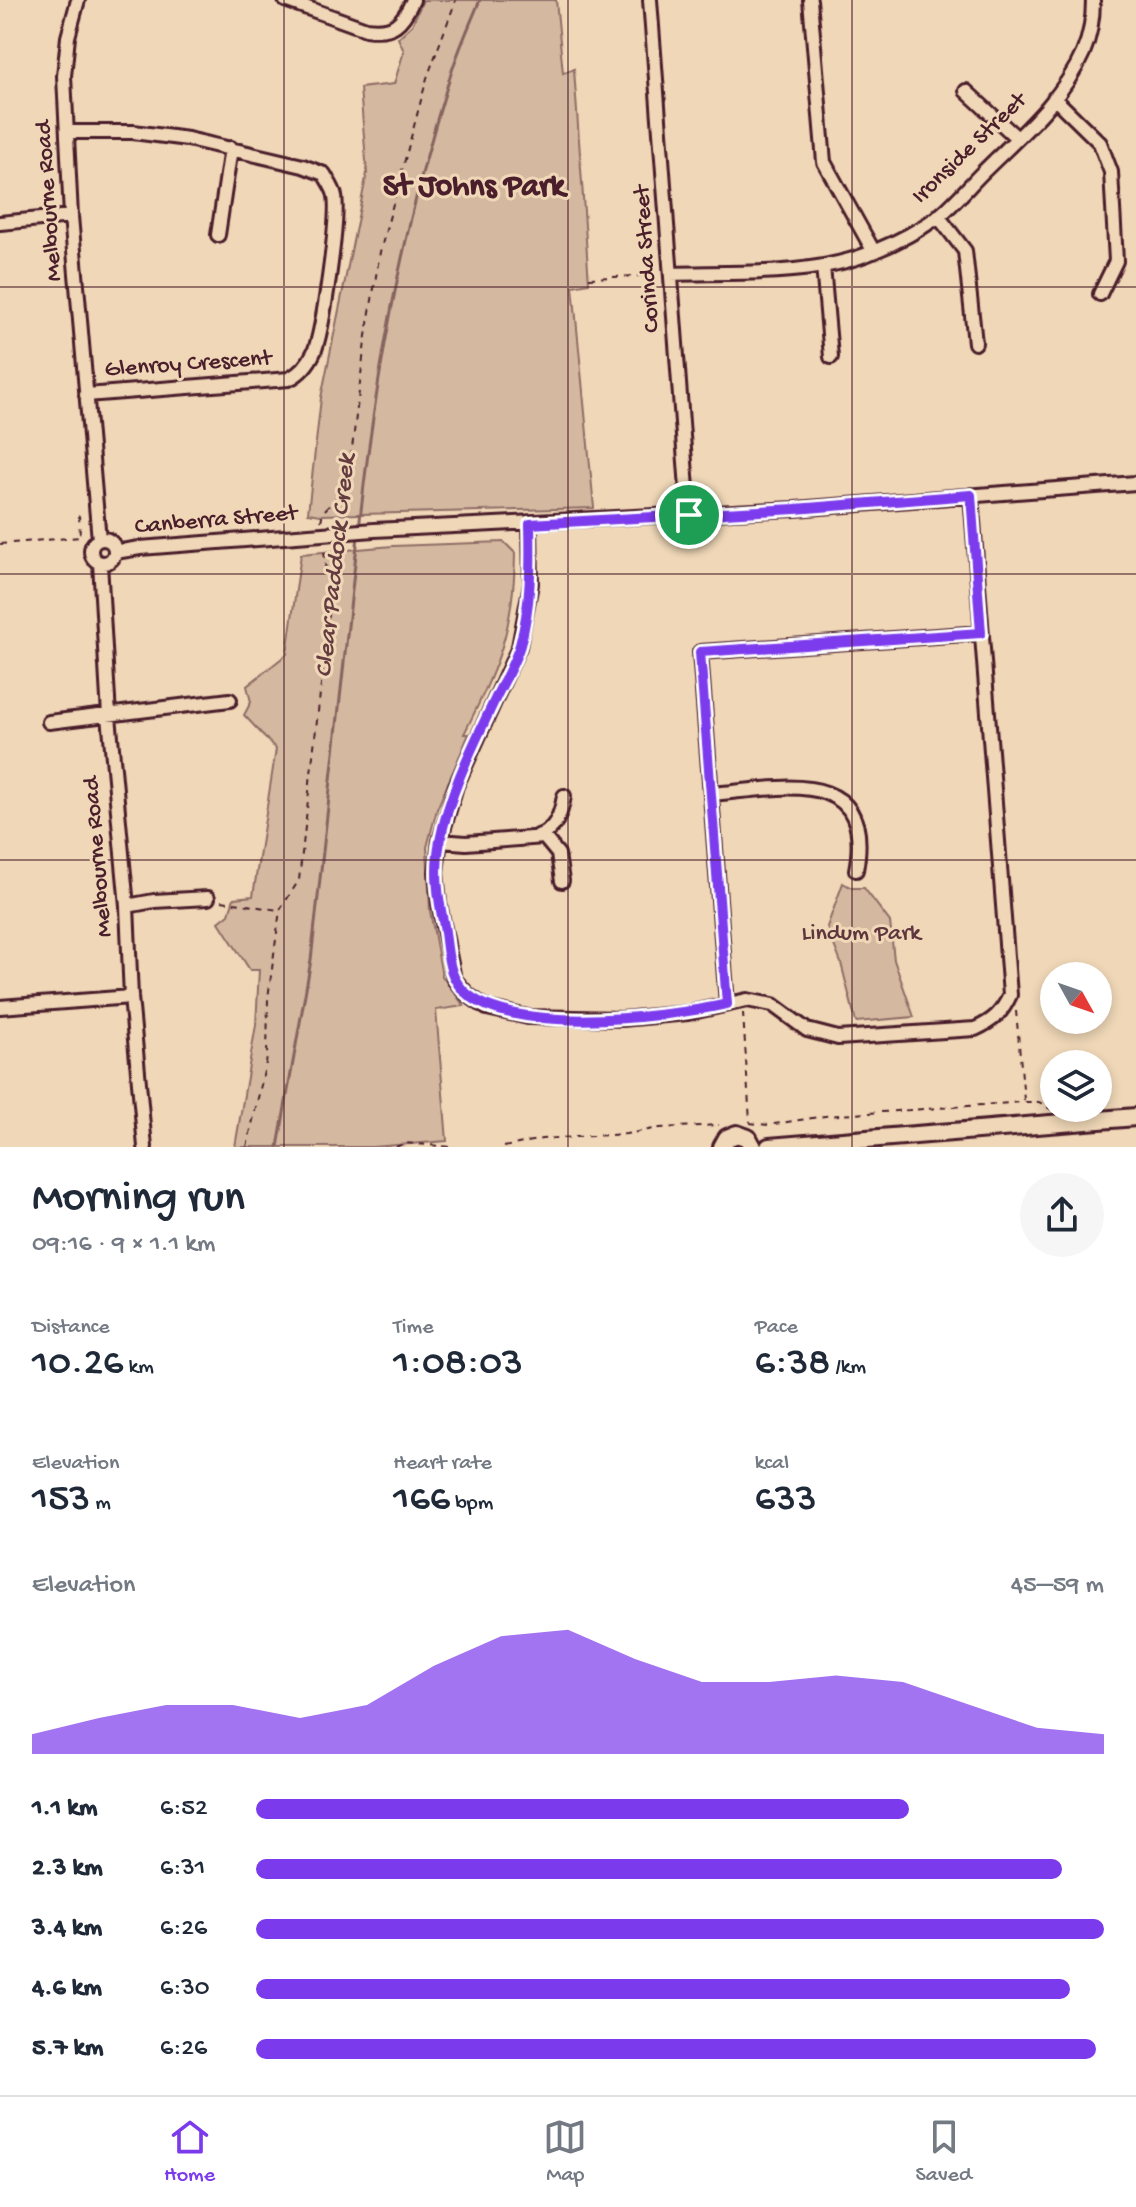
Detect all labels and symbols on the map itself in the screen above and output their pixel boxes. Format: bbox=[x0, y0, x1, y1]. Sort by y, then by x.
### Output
street label: Ironside Street bbox=[907, 86, 1035, 211]
street label: Melbourne Road bbox=[30, 118, 70, 282]
district label: St Johns Park bbox=[383, 169, 569, 207]
street label: Corinda Street bbox=[628, 182, 668, 334]
street label: Glenroy Crescent bbox=[104, 345, 275, 385]
water label: Clear Paddock Creek bbox=[310, 451, 364, 679]
pin bbox=[655, 481, 723, 549]
street label: Canberra Street bbox=[134, 499, 301, 543]
street label: Melbourne Road bbox=[77, 774, 120, 939]
park label: Lindum Park bbox=[801, 920, 923, 949]
north arrow bbox=[1040, 962, 1112, 1034]

